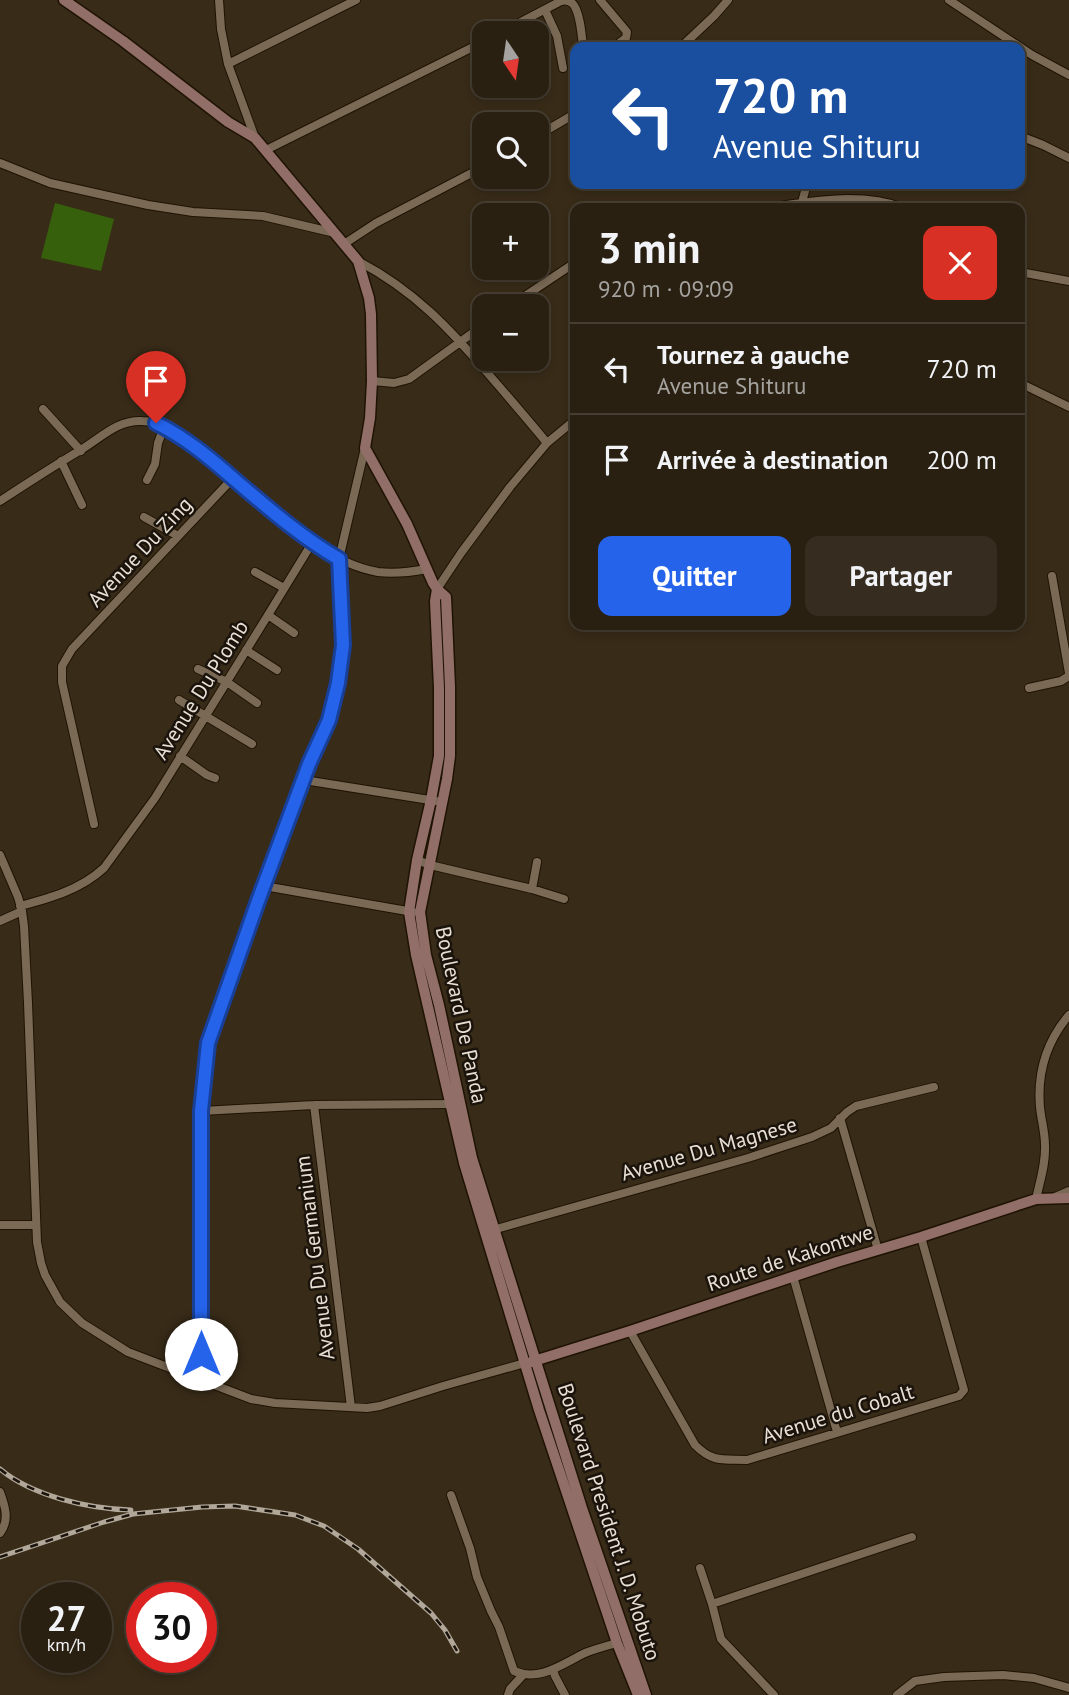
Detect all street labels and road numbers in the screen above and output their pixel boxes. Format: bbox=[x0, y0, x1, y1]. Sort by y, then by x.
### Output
street label: Avenue Du Zing bbox=[82, 491, 198, 613]
street label: Avenue Du Plomb bbox=[147, 615, 254, 764]
street label: Boulevard De Panda bbox=[430, 924, 493, 1106]
street label: Avenue Du Magnese bbox=[618, 1110, 800, 1187]
street label: Avenue Du Germanium bbox=[289, 1154, 340, 1362]
street label: Route de Kakontwe bbox=[703, 1218, 876, 1297]
street label: Avenue du Cobalt bbox=[759, 1378, 917, 1449]
street label: Boulevard President J. D. Mobuto bbox=[552, 1380, 667, 1664]

